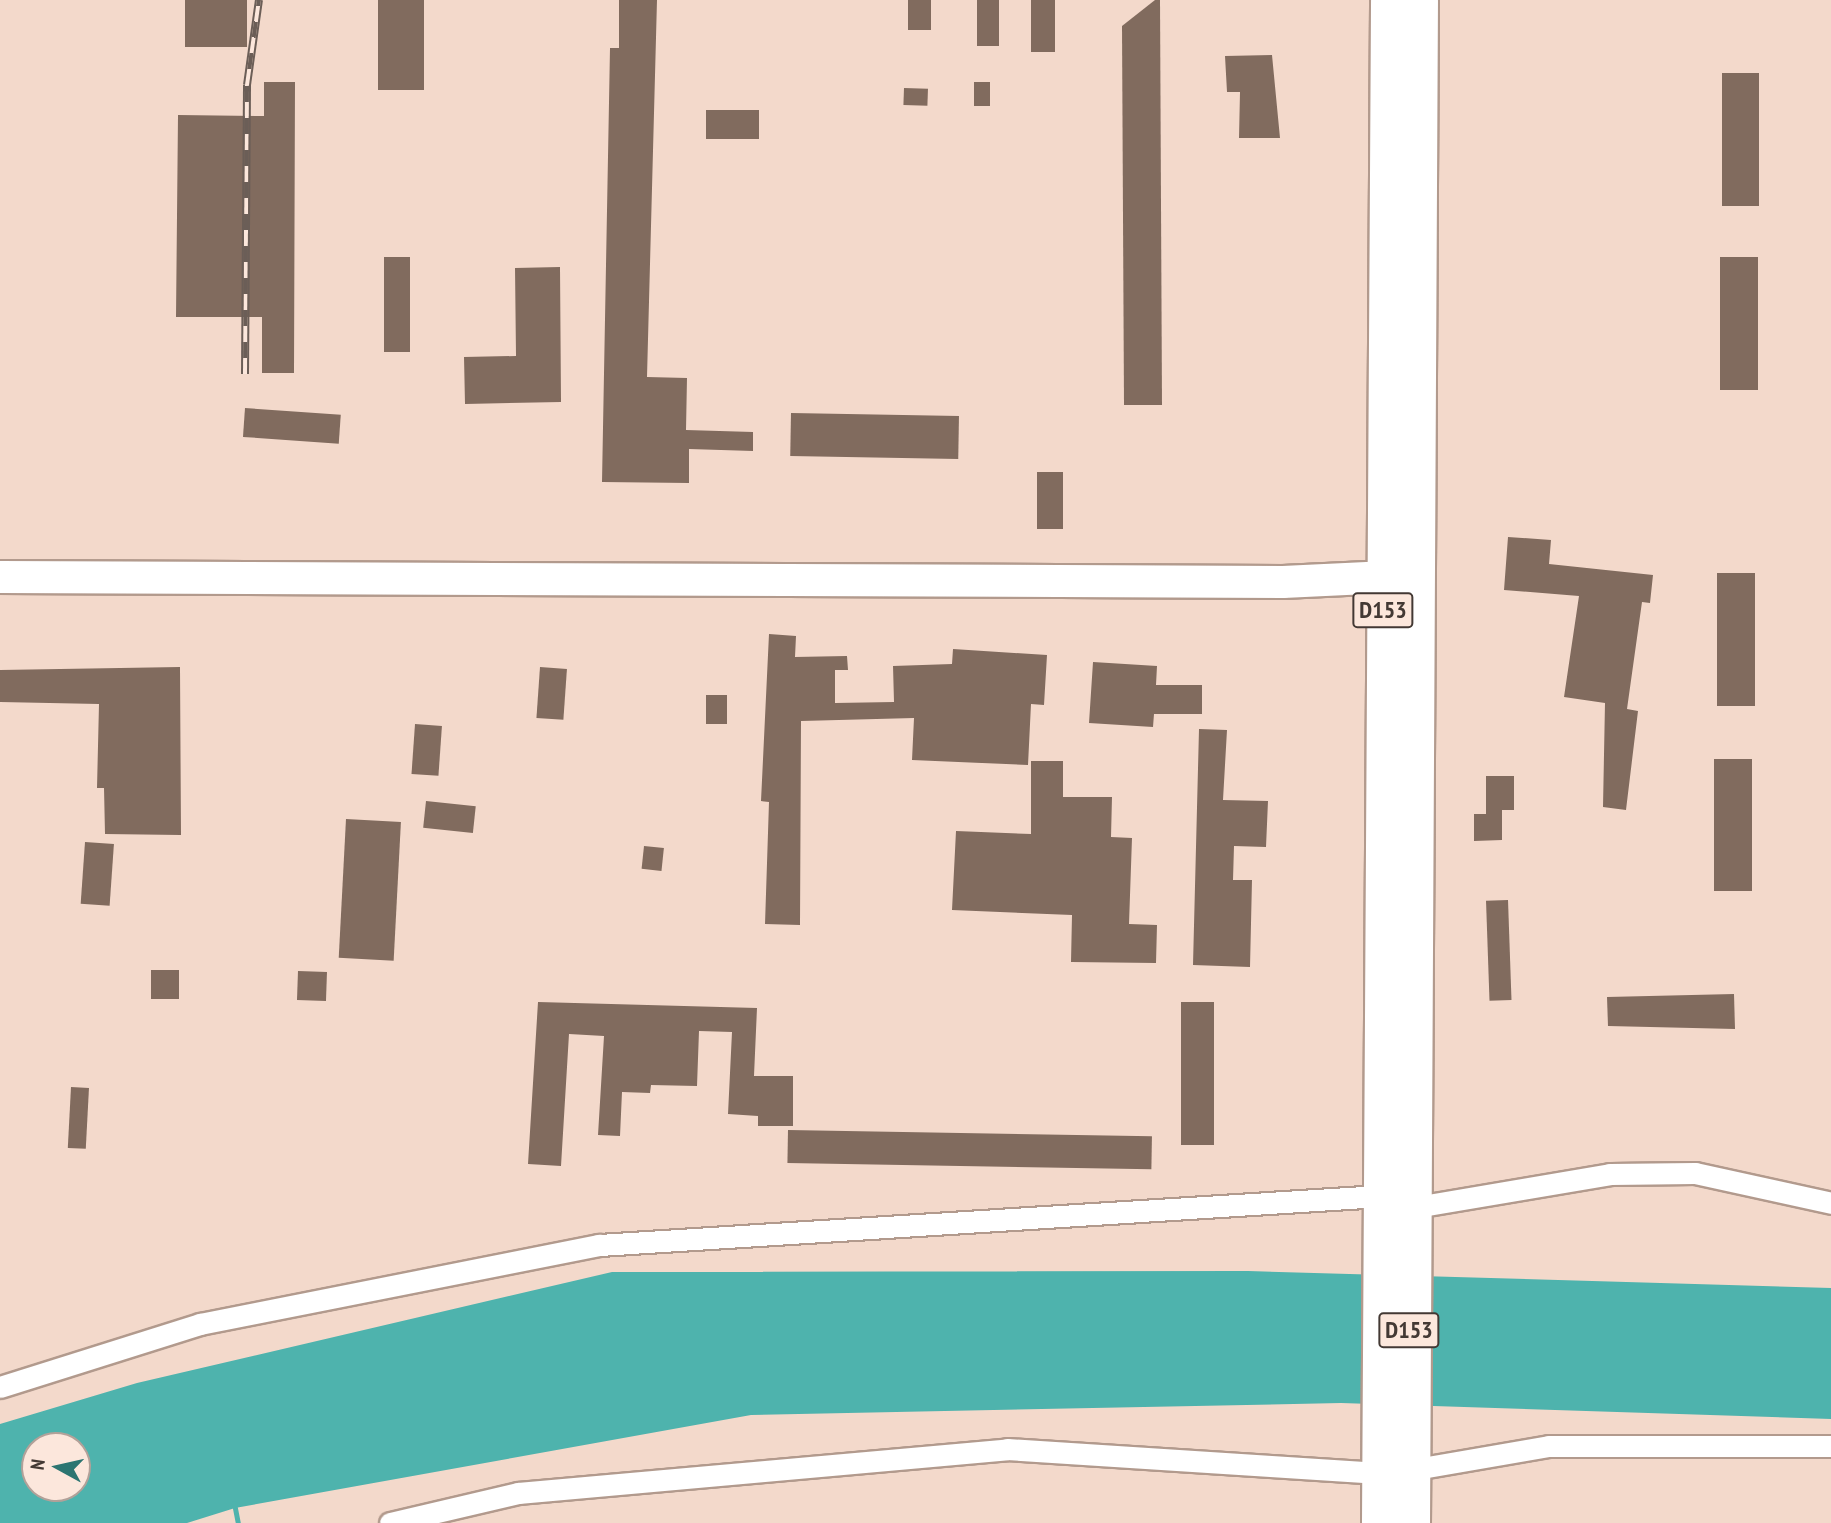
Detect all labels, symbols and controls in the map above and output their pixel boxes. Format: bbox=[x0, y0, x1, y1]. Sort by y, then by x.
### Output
road number: D153 bbox=[1352, 590, 1414, 630]
road number: D153 bbox=[1378, 1310, 1440, 1350]
north arrow bbox=[21, 1432, 91, 1502]
text: N bbox=[25, 1458, 50, 1471]

